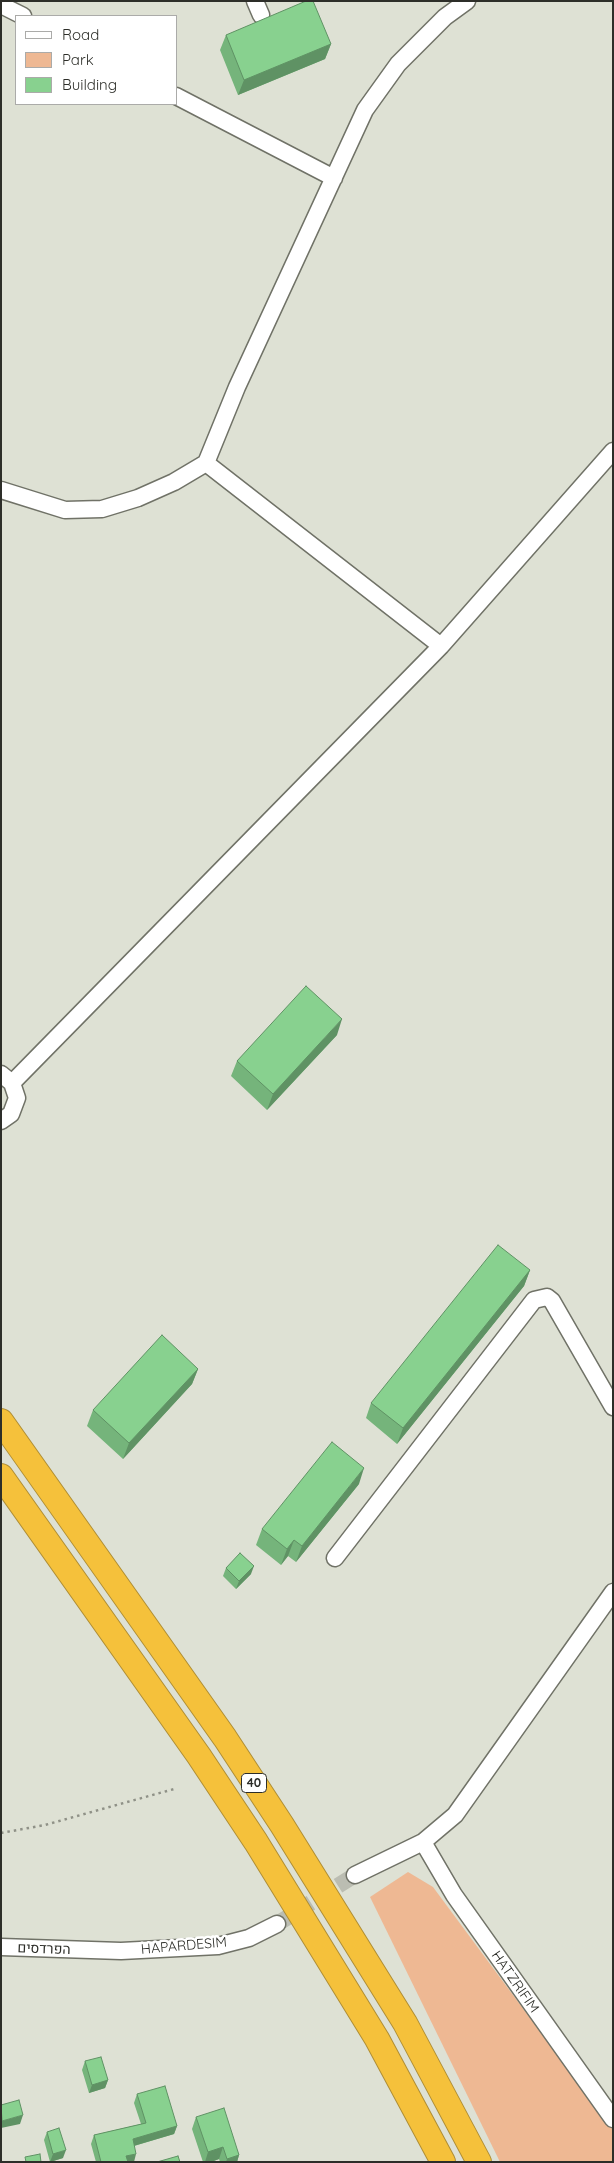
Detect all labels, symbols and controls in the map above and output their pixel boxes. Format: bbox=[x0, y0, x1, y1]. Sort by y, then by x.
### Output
legend bbox=[15, 15, 178, 105]
text: Road bbox=[62, 25, 99, 44]
text: Park bbox=[62, 50, 94, 69]
text: Building bbox=[62, 75, 117, 94]
road number: 40 bbox=[242, 1774, 266, 1792]
street label: HAPARDESIM bbox=[140, 1934, 228, 1958]
street label: הפרדסים bbox=[17, 1940, 71, 1958]
street label: HATZRIFIM bbox=[488, 1948, 542, 2016]

